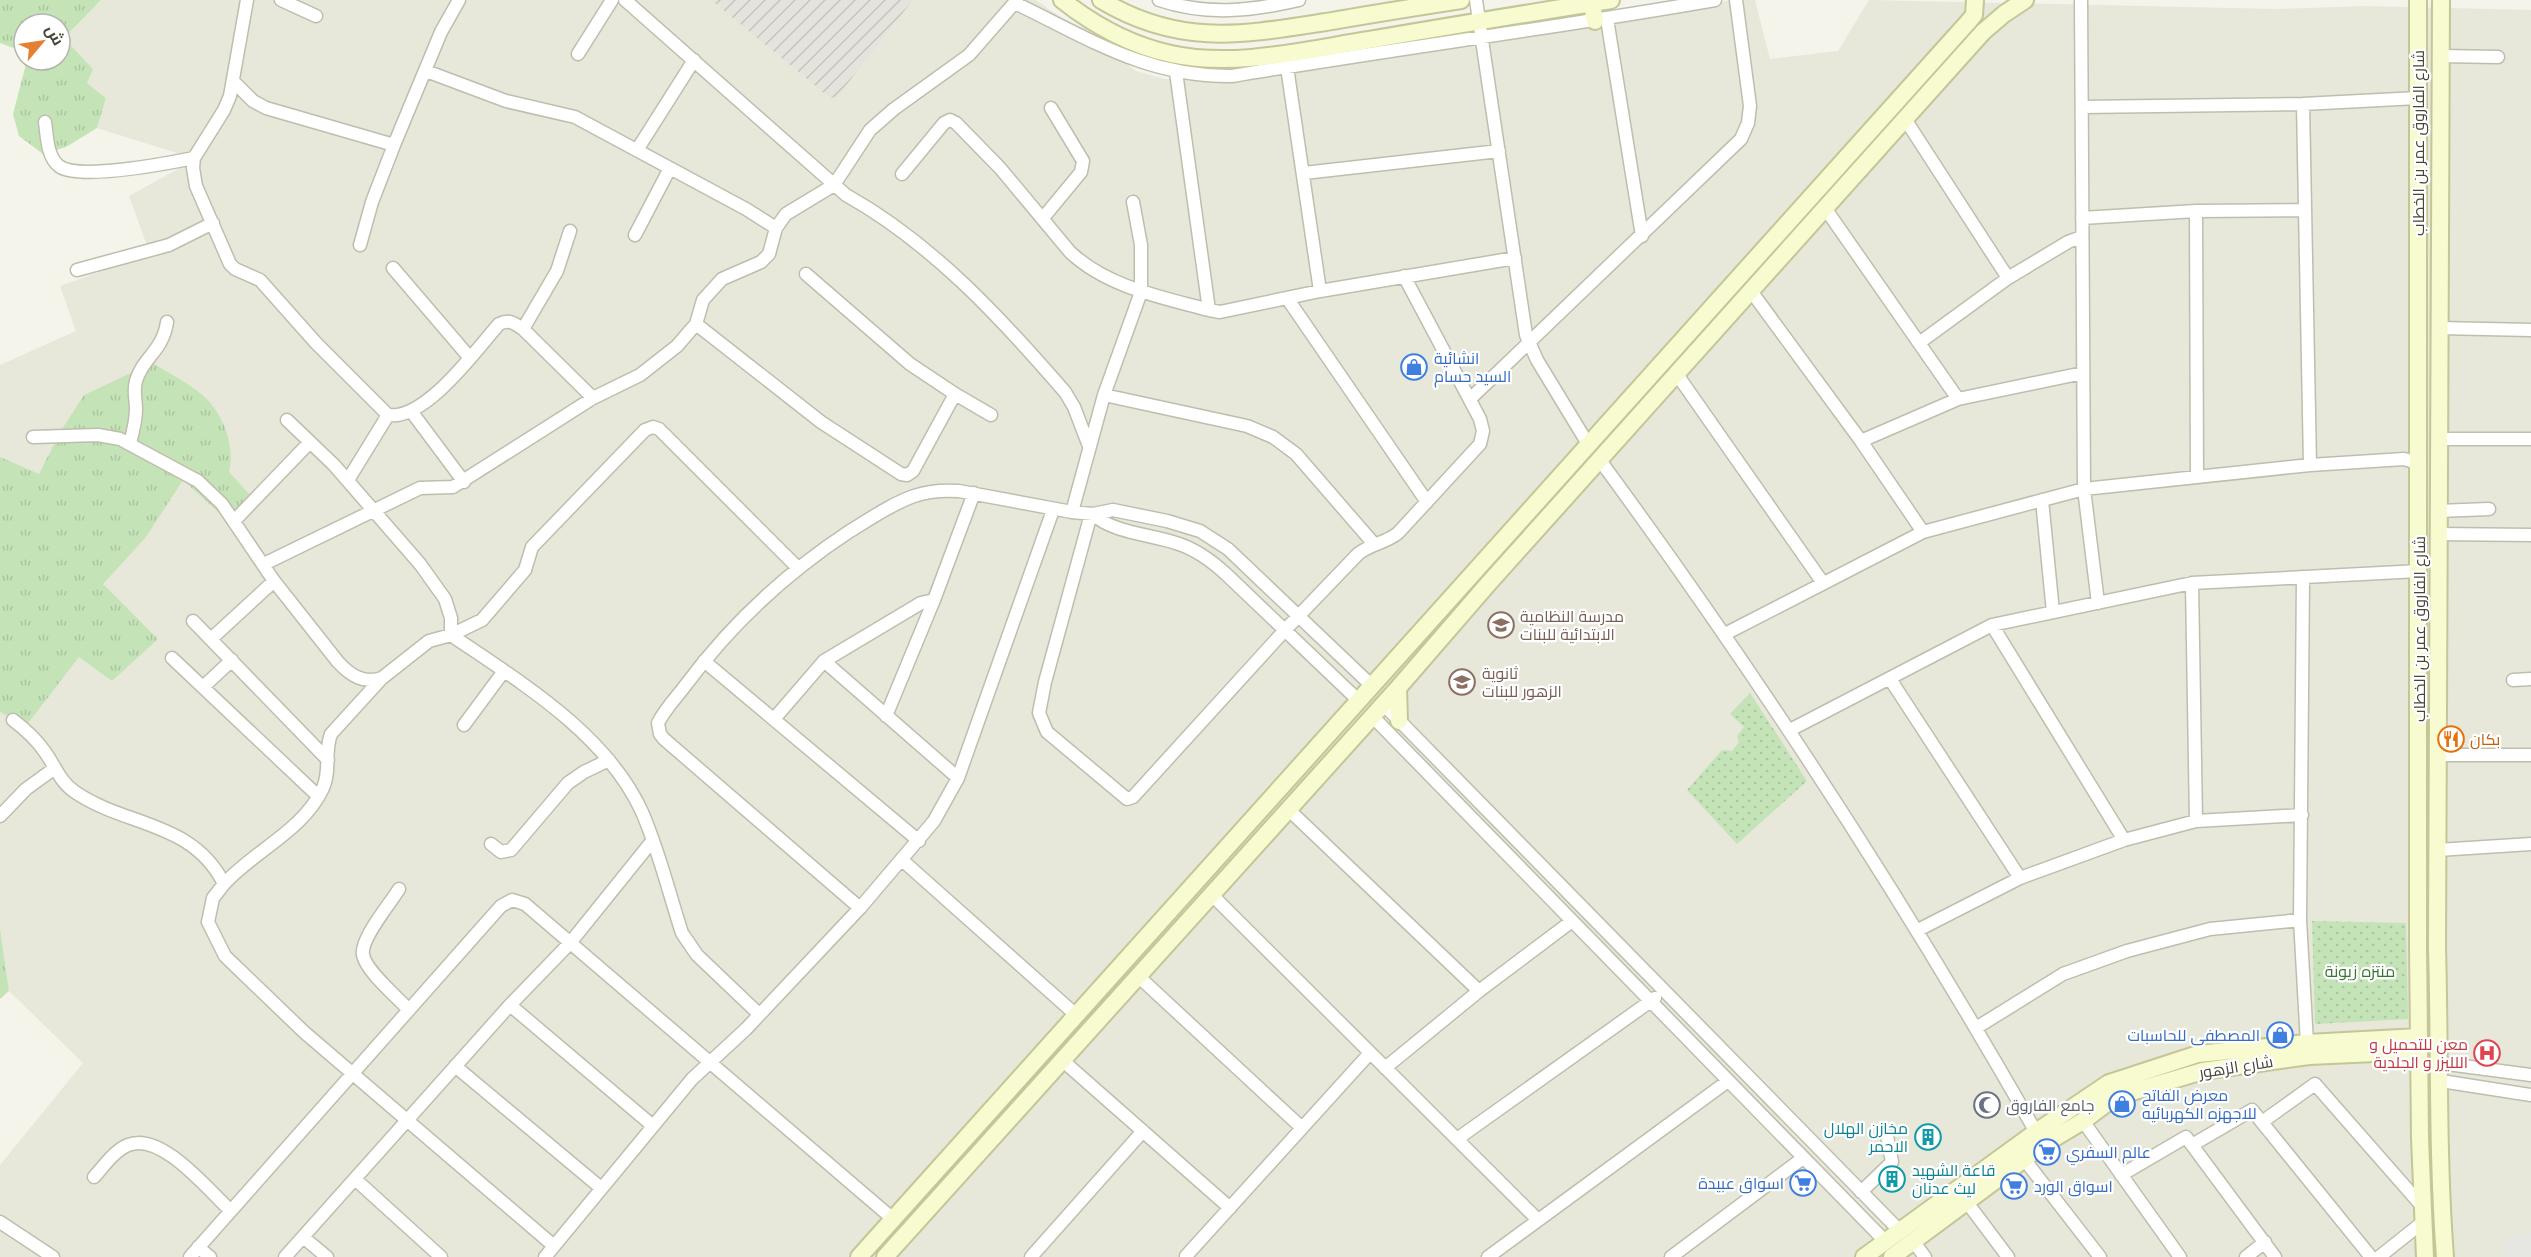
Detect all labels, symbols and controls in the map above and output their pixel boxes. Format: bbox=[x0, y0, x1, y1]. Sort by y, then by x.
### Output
north arrow bbox=[12, 12, 72, 72]
text: ش bbox=[41, 21, 68, 49]
street label: شارع الفاروق عمر بن الخطاب bbox=[2409, 50, 2430, 236]
place label: انشائية السيد حسام bbox=[1434, 349, 1511, 388]
shop icon: انشائية السيد حسام bbox=[1399, 352, 1429, 382]
street label: شارع الفاروق عمر بن الخطاب bbox=[2410, 536, 2431, 722]
place label: مدرسة النظامية الابتدائية للبنات bbox=[1520, 607, 1624, 644]
school or university icon: مدرسة النظامية الابتدائية للبنات bbox=[1486, 610, 1516, 640]
place label: ثانوية الزهور للبنات bbox=[1482, 664, 1562, 701]
school or university icon: ثانوية الزهور للبنات bbox=[1447, 667, 1477, 697]
restaurant icon: بكان bbox=[2436, 724, 2466, 754]
place label: بكان bbox=[2470, 730, 2500, 750]
park label: منتزه زيونة bbox=[2325, 962, 2395, 981]
shop icon: المصطفى للحاسبات bbox=[2265, 1020, 2295, 1050]
place label: المصطفى للحاسبات bbox=[2127, 1026, 2260, 1046]
place label: معن للتحميل و اللليزر و الجلدية bbox=[2369, 1035, 2468, 1072]
hospital icon: معن للتحميل و اللليزر و الجلدية bbox=[2472, 1038, 2502, 1068]
street label: شارع الزهور bbox=[2197, 1052, 2275, 1084]
place label: معرض الفاتح للاجهزه الكهربائيه bbox=[2142, 1086, 2257, 1124]
shop icon: معرض الفاتح للاجهزه الكهربائيه bbox=[2107, 1089, 2137, 1119]
mosque icon: جامع الفاروق bbox=[1972, 1090, 2002, 1120]
place label: جامع الفاروق bbox=[2006, 1096, 2094, 1117]
place label: مخازن الهلال الاحمر bbox=[1824, 1119, 1908, 1156]
building icon: مخازن الهلال الاحمر bbox=[1913, 1122, 1943, 1152]
supermarket icon: عالم السفري bbox=[2032, 1137, 2062, 1167]
place label: عالم السفري bbox=[2066, 1143, 2151, 1166]
place label: قاعة الشهيد ليث عدنان bbox=[1912, 1161, 1996, 1199]
building icon: قاعة الشهيد ليث عدنان bbox=[1877, 1164, 1907, 1194]
supermarket icon: اسواق عبيدة bbox=[1788, 1168, 1818, 1198]
supermarket icon: اسواق الورد bbox=[1999, 1171, 2029, 1201]
place label: اسواق عبيدة bbox=[1698, 1174, 1784, 1194]
place label: اسواق الورد bbox=[2034, 1177, 2113, 1197]

